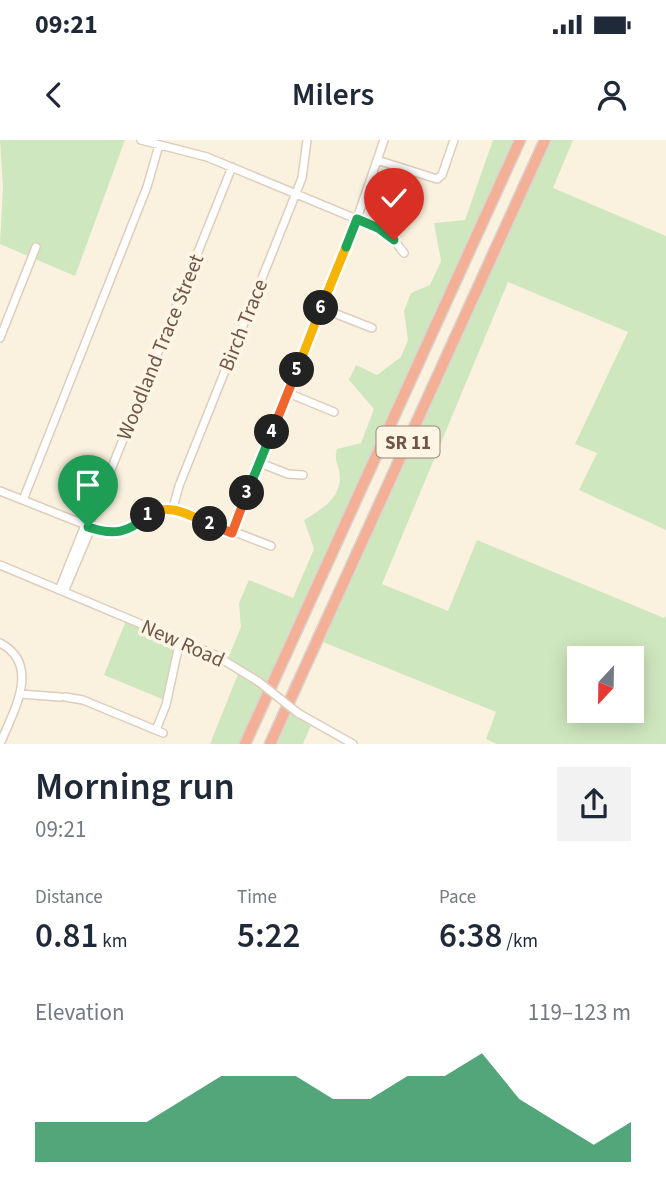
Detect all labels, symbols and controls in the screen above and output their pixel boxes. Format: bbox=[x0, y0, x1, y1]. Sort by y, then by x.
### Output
text: 09:21 bbox=[35, 6, 98, 43]
text: Milers bbox=[292, 72, 374, 118]
icon: back bbox=[35, 76, 73, 114]
icon: person bbox=[593, 76, 631, 114]
pin bbox=[364, 168, 424, 240]
icon: check bbox=[375, 179, 413, 217]
street label: Woodland Trace Street bbox=[109, 249, 211, 445]
street label: Birch Trace bbox=[211, 274, 275, 376]
pin: 6 bbox=[304, 290, 338, 326]
text: 6 bbox=[315, 294, 326, 321]
pin: 5 bbox=[280, 352, 314, 387]
text: 5 bbox=[291, 356, 302, 383]
pin: 4 bbox=[254, 414, 290, 450]
text: 4 bbox=[266, 418, 277, 445]
road number: SR 11 bbox=[376, 426, 440, 458]
pin bbox=[58, 455, 118, 527]
icon: arrive bbox=[69, 466, 107, 504]
pin: 3 bbox=[230, 476, 264, 510]
text: 3 bbox=[241, 479, 252, 506]
pin: 1 bbox=[130, 498, 166, 532]
text: 1 bbox=[142, 501, 153, 528]
pin: 2 bbox=[192, 506, 228, 542]
text: 2 bbox=[204, 510, 215, 537]
street label: New Road bbox=[136, 611, 230, 675]
north arrow bbox=[567, 646, 644, 723]
map controls bbox=[567, 646, 644, 723]
text: Morning run bbox=[35, 760, 235, 814]
button: share bbox=[557, 767, 631, 841]
text: 09:21 bbox=[35, 813, 86, 846]
text: Distance bbox=[35, 884, 103, 911]
text: Time bbox=[237, 884, 277, 911]
text: Pace bbox=[439, 884, 476, 911]
text: 0.81 bbox=[35, 911, 99, 961]
text: 5:22 bbox=[237, 911, 301, 961]
text: 6:38 bbox=[439, 911, 503, 961]
text: km bbox=[99, 928, 127, 955]
text: /km bbox=[503, 928, 538, 955]
text: Elevation bbox=[35, 996, 125, 1029]
text: 119–123 m bbox=[528, 996, 631, 1029]

